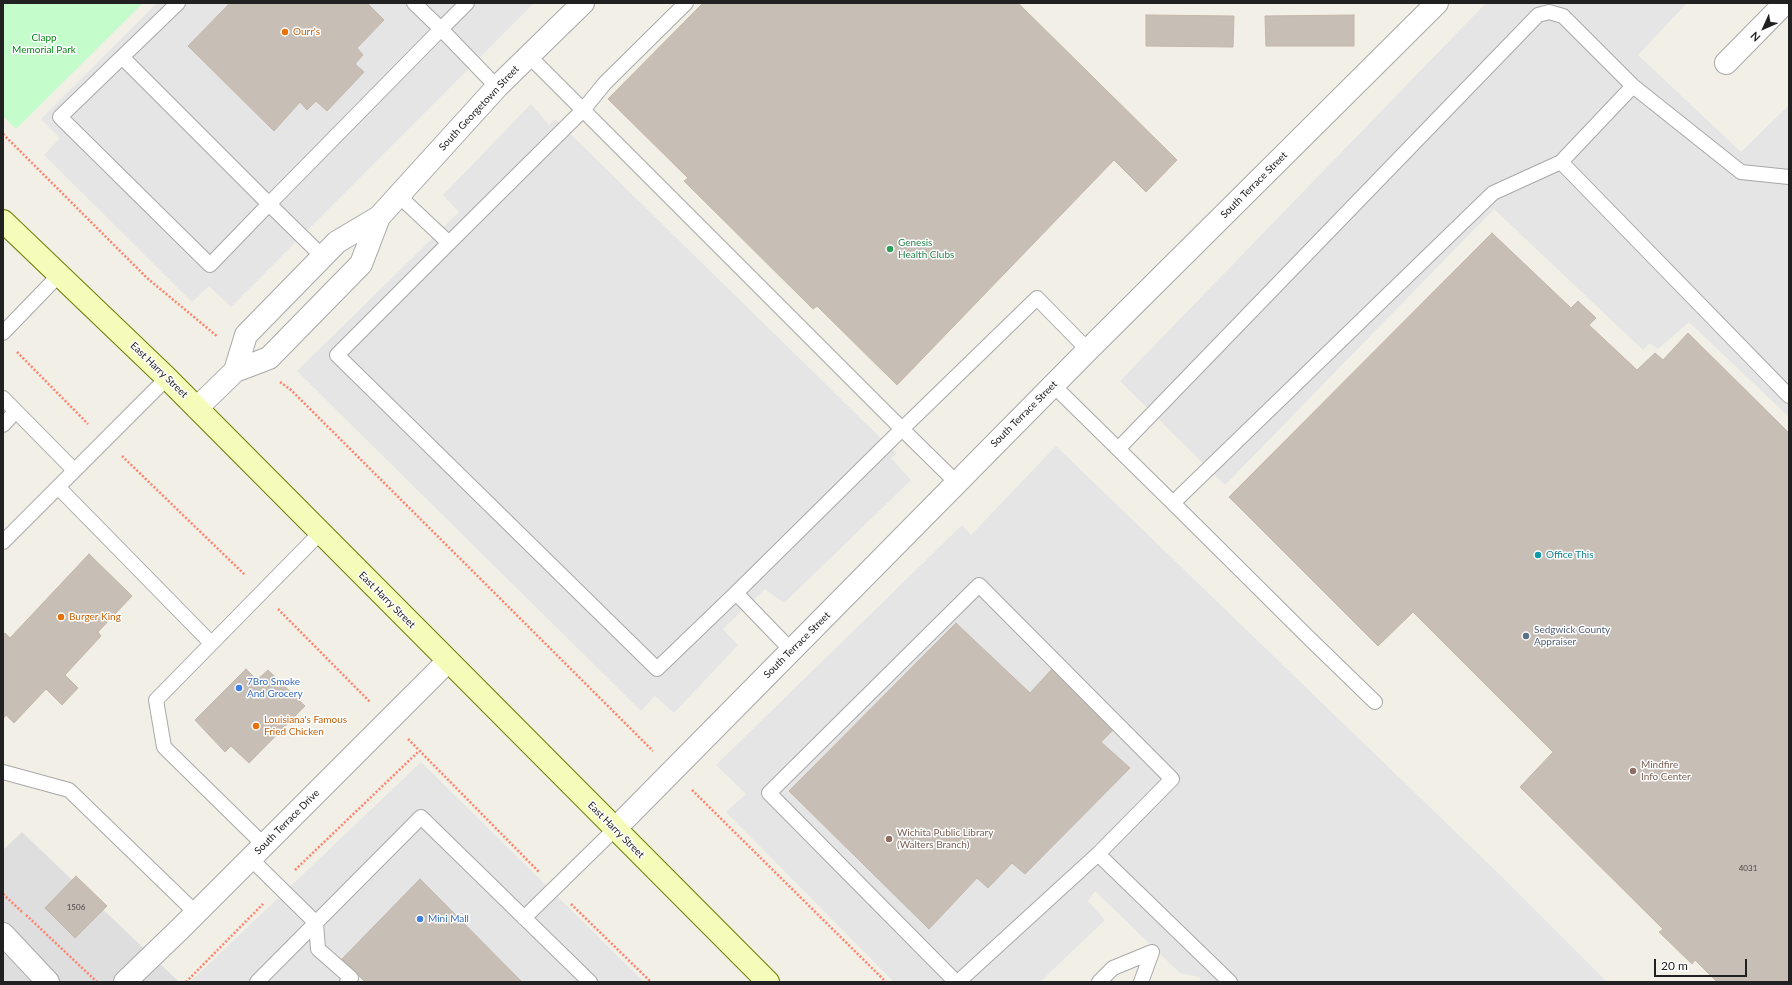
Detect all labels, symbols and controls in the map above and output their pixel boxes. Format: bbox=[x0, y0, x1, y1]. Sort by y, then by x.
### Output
north arrow bbox=[1744, 8, 1784, 48]
place label: Ourr's bbox=[293, 26, 320, 38]
marker: Ourr's bbox=[280, 27, 290, 37]
text: N bbox=[1748, 29, 1763, 44]
park label: Clapp Memorial Park bbox=[12, 32, 76, 56]
street label: South Georgetown Street bbox=[436, 63, 522, 153]
street label: South Terrace Street bbox=[1218, 149, 1290, 221]
place label: Genesis Health Clubs bbox=[898, 237, 954, 260]
marker: Genesis Health Clubs bbox=[885, 244, 895, 254]
street label: East Harry Street bbox=[128, 340, 190, 400]
street label: South Terrace Street bbox=[988, 378, 1060, 450]
place label: Office This bbox=[1546, 549, 1593, 561]
marker: Office This bbox=[1533, 550, 1543, 560]
street label: East Harry Street bbox=[356, 569, 418, 631]
street label: South Terrace Street bbox=[761, 609, 833, 681]
place label: Burger King bbox=[69, 611, 121, 623]
marker: Burger King bbox=[56, 612, 66, 622]
place label: Sedgwick County Appraiser bbox=[1534, 624, 1610, 648]
marker: Sedgwick County Appraiser bbox=[1521, 631, 1531, 641]
place label: 7Bro Smoke And Grocery bbox=[247, 676, 303, 700]
marker: 7Bro Smoke And Grocery bbox=[234, 683, 244, 693]
place label: Louisiana's Famous Fried Chicken bbox=[264, 714, 347, 738]
marker: Louisiana's Famous Fried Chicken bbox=[251, 721, 261, 731]
place label: Mindfire Info Center bbox=[1641, 759, 1691, 782]
marker: Mindfire Info Center bbox=[1628, 766, 1638, 776]
street label: South Terrace Drive bbox=[252, 787, 322, 857]
street label: East Harry Street bbox=[585, 799, 647, 861]
place label: Wichita Public Library (Walters Branch) bbox=[897, 827, 993, 850]
marker: Wichita Public Library (Walters Branch) bbox=[884, 834, 894, 844]
house number: 4031 bbox=[1739, 863, 1757, 873]
house number: 1506 bbox=[67, 902, 85, 912]
place label: Mini Mall bbox=[428, 913, 469, 925]
marker: Mini Mall bbox=[415, 914, 425, 924]
scale bar bbox=[1656, 951, 1749, 977]
text: 20 m bbox=[1661, 958, 1688, 973]

